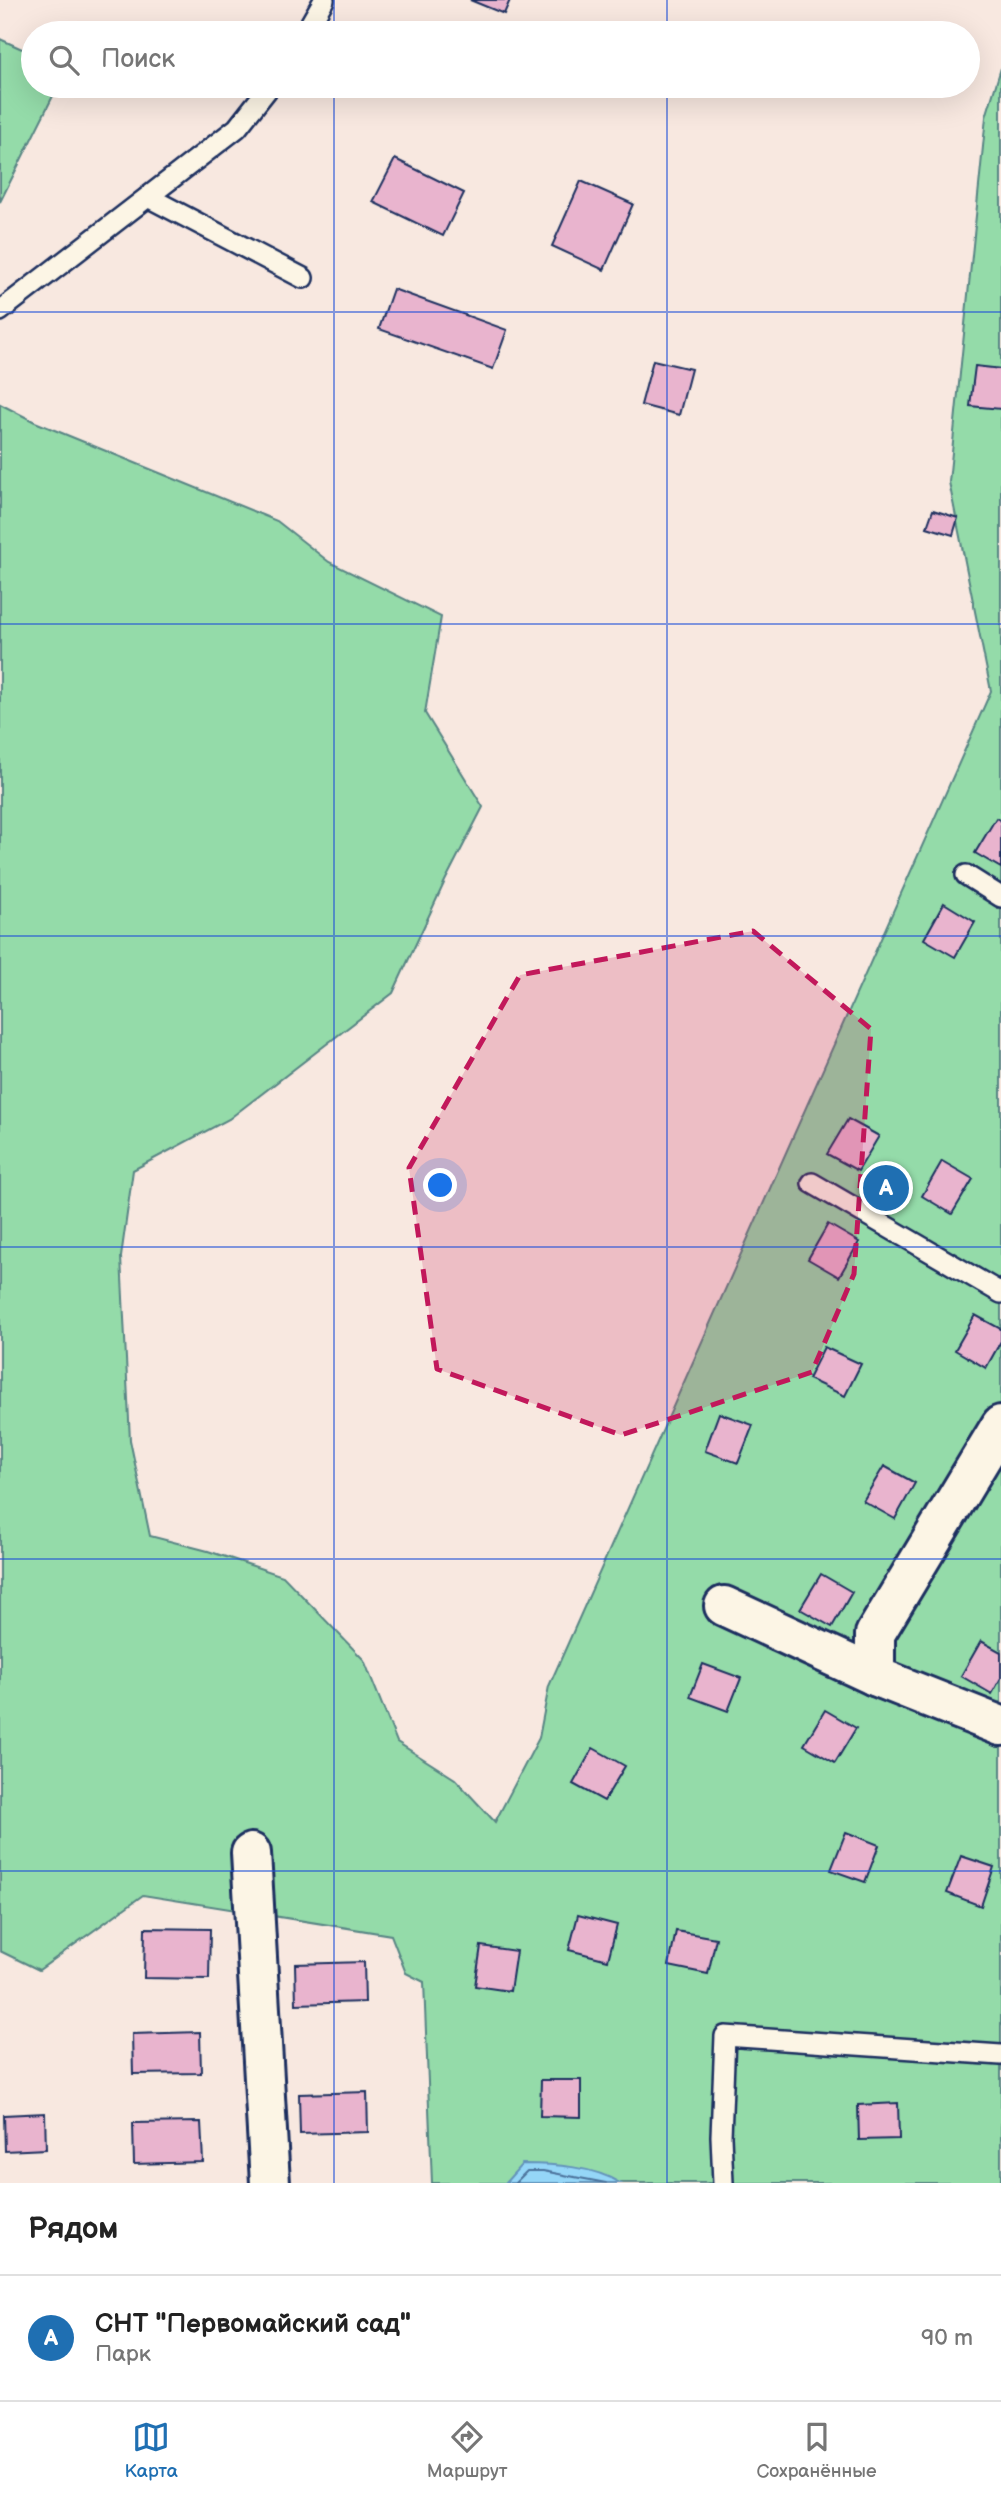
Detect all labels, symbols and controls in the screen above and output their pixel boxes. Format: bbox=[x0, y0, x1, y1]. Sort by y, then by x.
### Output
search box bbox=[21, 21, 980, 98]
icon: search bbox=[45, 41, 83, 79]
text: Поиск bbox=[101, 44, 175, 75]
pin: A bbox=[863, 1162, 909, 1214]
your location bbox=[423, 1168, 457, 1202]
text: Рядом bbox=[28, 2211, 118, 2247]
text: СНТ "Первомайский сад" bbox=[95, 2309, 411, 2340]
text: A bbox=[44, 2324, 58, 2352]
text: 90 m bbox=[921, 2324, 973, 2352]
text: Парк bbox=[95, 2340, 151, 2368]
tab: Карта bbox=[124, 2418, 178, 2483]
tab: Маршрут bbox=[427, 2418, 508, 2483]
tab: Сохранённые bbox=[757, 2418, 877, 2483]

